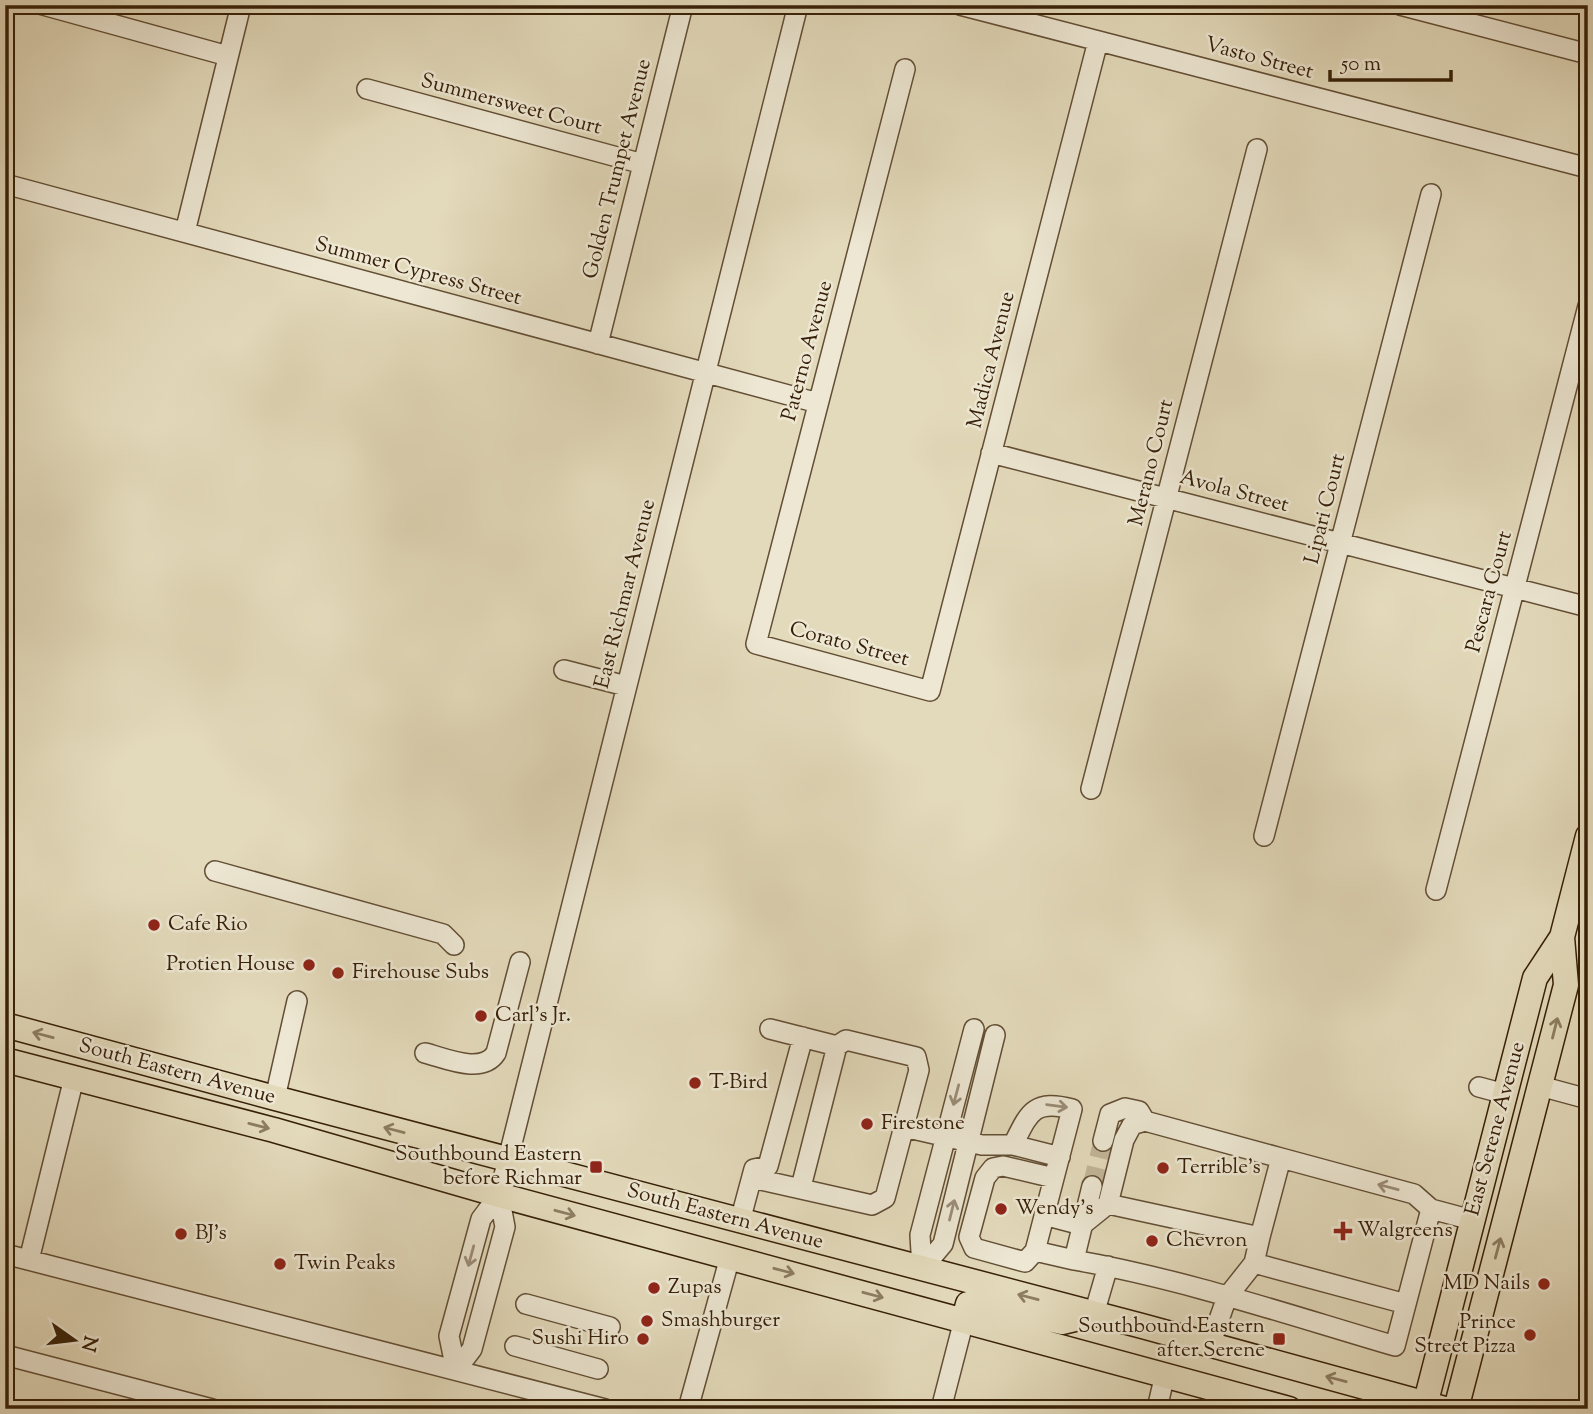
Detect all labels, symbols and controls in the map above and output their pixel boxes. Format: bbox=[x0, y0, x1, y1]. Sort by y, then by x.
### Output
street label: Vasto Street bbox=[1202, 30, 1316, 88]
scale bar bbox=[1330, 38, 1451, 82]
text: 50 m bbox=[1340, 50, 1381, 80]
street label: Golden Trumpet Avenue bbox=[576, 56, 660, 282]
street label: Summersweet Court bbox=[417, 66, 605, 144]
street label: Summer Cypress Street bbox=[311, 230, 525, 314]
street label: Paterno Avenue bbox=[775, 277, 841, 425]
street label: Madica Avenue bbox=[960, 288, 1024, 432]
street label: Merano Court bbox=[1122, 397, 1182, 529]
street label: Lipari Court bbox=[1298, 451, 1354, 567]
street label: Avola Street bbox=[1176, 463, 1292, 521]
street label: East Richmar Avenue bbox=[588, 496, 664, 692]
street label: Pescara Court bbox=[1459, 528, 1521, 656]
street label: Corato Street bbox=[786, 615, 912, 675]
place label: Cafe Rio bbox=[168, 910, 248, 940]
marker: Cafe Rio bbox=[146, 917, 162, 933]
place label: Protien House bbox=[166, 950, 295, 980]
marker: Protien House bbox=[301, 957, 317, 973]
place label: Firehouse Subs bbox=[352, 958, 489, 988]
marker: Firehouse Subs bbox=[330, 965, 346, 981]
place label: Carl's Jr. bbox=[495, 1001, 571, 1031]
marker: Carl's Jr. bbox=[473, 1008, 489, 1024]
one-way arrow bbox=[1549, 1017, 1562, 1039]
one-way arrow bbox=[32, 1028, 54, 1041]
street label: South Eastern Avenue bbox=[75, 1031, 279, 1113]
street label: East Serene Avenue bbox=[1458, 1039, 1534, 1219]
place label: T-Bird bbox=[709, 1068, 768, 1098]
marker: T-Bird bbox=[687, 1075, 703, 1091]
one-way arrow bbox=[948, 1084, 961, 1106]
one-way arrow bbox=[1045, 1100, 1067, 1113]
place label: Firestone bbox=[881, 1109, 965, 1139]
marker: Firestone bbox=[859, 1116, 875, 1132]
one-way arrow bbox=[247, 1120, 270, 1133]
one-way arrow bbox=[383, 1123, 406, 1136]
place label: Southbound Eastern before Richmar bbox=[395, 1140, 582, 1194]
place label: Terrible's bbox=[1177, 1153, 1261, 1183]
marker: Southbound Eastern before Richmar bbox=[588, 1159, 604, 1175]
marker: Terrible's bbox=[1155, 1160, 1171, 1176]
street label: South Eastern Avenue bbox=[623, 1176, 827, 1258]
one-way arrow bbox=[1377, 1180, 1400, 1193]
place label: Wendy's bbox=[1015, 1194, 1094, 1224]
one-way arrow bbox=[945, 1199, 959, 1222]
marker: Wendy's bbox=[993, 1201, 1009, 1217]
one-way arrow bbox=[553, 1207, 575, 1220]
place label: Walgreens bbox=[1357, 1216, 1453, 1246]
place label: BJ's bbox=[195, 1219, 227, 1249]
marker: Walgreens bbox=[1335, 1223, 1351, 1239]
marker: BJ's bbox=[173, 1226, 189, 1242]
place label: Chevron bbox=[1166, 1226, 1247, 1256]
marker: Chevron bbox=[1144, 1233, 1160, 1249]
one-way arrow bbox=[1492, 1237, 1505, 1260]
one-way arrow bbox=[464, 1244, 477, 1267]
place label: Twin Peaks bbox=[294, 1249, 396, 1279]
marker: Twin Peaks bbox=[272, 1256, 288, 1272]
one-way arrow bbox=[773, 1266, 795, 1279]
place label: MD Nails bbox=[1443, 1269, 1530, 1299]
place label: Zupas bbox=[668, 1273, 722, 1303]
marker: MD Nails bbox=[1536, 1276, 1552, 1292]
marker: Zupas bbox=[646, 1280, 662, 1296]
one-way arrow bbox=[861, 1289, 883, 1302]
one-way arrow bbox=[1017, 1290, 1040, 1303]
north arrow bbox=[38, 1306, 108, 1376]
place label: Smashburger bbox=[661, 1306, 780, 1336]
place label: Prince Street Pizza bbox=[1414, 1308, 1516, 1362]
place label: Southbound Eastern after Serene bbox=[1078, 1312, 1265, 1366]
marker: Smashburger bbox=[639, 1313, 655, 1329]
place label: Sushi Hiro bbox=[532, 1324, 629, 1354]
marker: Prince Street Pizza bbox=[1522, 1327, 1538, 1343]
marker: Sushi Hiro bbox=[635, 1331, 651, 1347]
marker: Southbound Eastern after Serene bbox=[1271, 1331, 1287, 1347]
text: N bbox=[73, 1333, 103, 1354]
one-way arrow bbox=[1325, 1372, 1348, 1385]

